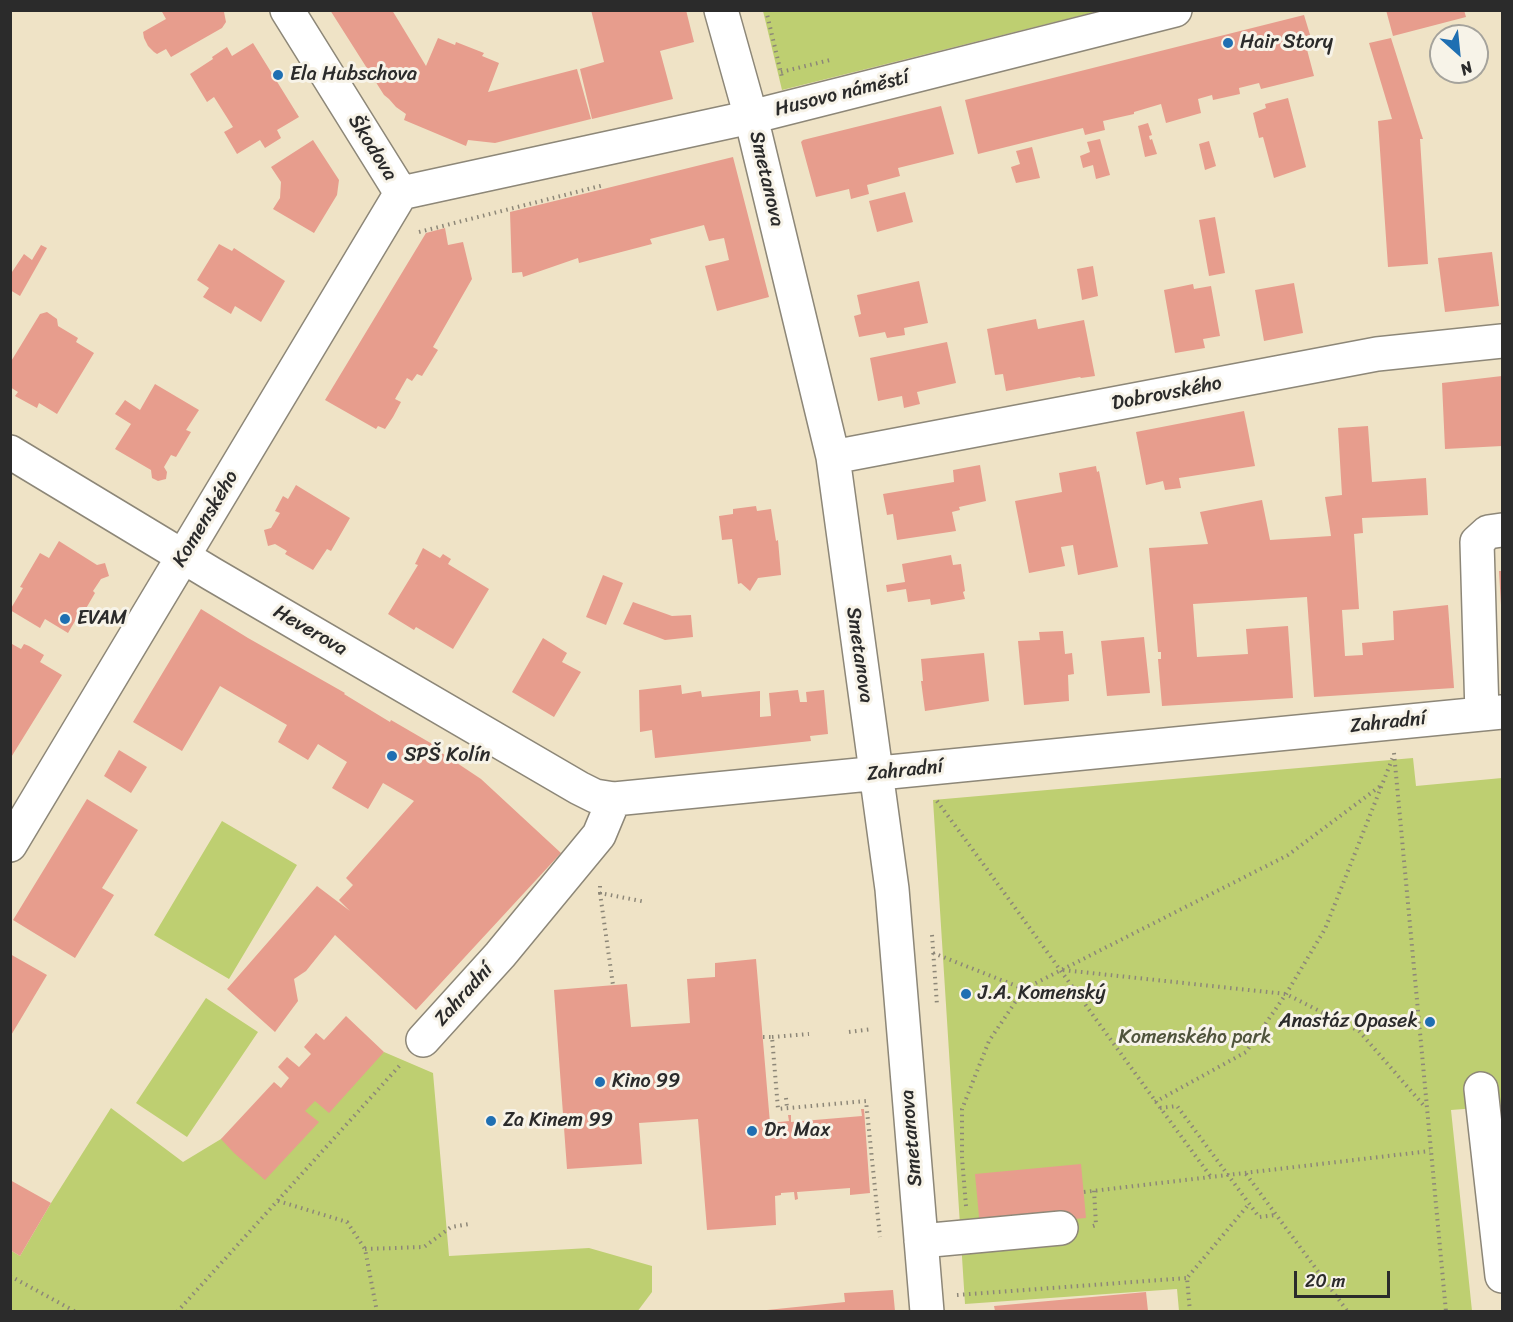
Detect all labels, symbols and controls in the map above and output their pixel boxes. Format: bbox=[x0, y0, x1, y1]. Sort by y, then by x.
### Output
north arrow bbox=[1429, 24, 1489, 84]
place label: Hair Story bbox=[1240, 31, 1333, 55]
marker: Hair Story bbox=[1221, 36, 1235, 50]
text: N bbox=[1455, 53, 1478, 84]
place label: Ela Hubschova bbox=[290, 63, 417, 87]
street label: Husovo náměstí bbox=[772, 66, 912, 122]
marker: Ela Hubschova bbox=[271, 68, 285, 82]
street label: Škodova bbox=[342, 111, 402, 185]
street label: Smetanova bbox=[743, 129, 789, 229]
street label: Dobrovského bbox=[1110, 372, 1224, 416]
street label: Komenského bbox=[168, 466, 244, 572]
street label: Heverova bbox=[269, 600, 351, 662]
street label: Smetanova bbox=[840, 605, 878, 705]
place label: EVAM bbox=[77, 607, 127, 631]
marker: EVAM bbox=[58, 612, 72, 626]
street label: Zahradní bbox=[1349, 707, 1427, 739]
place label: SPŠ Kolín bbox=[404, 744, 490, 768]
marker: SPŠ Kolín bbox=[385, 749, 399, 763]
street label: Zahradní bbox=[866, 755, 944, 787]
street label: Zahradní bbox=[429, 959, 499, 1031]
place label: J.A. Komenský bbox=[978, 982, 1106, 1006]
marker: J.A. Komenský bbox=[959, 987, 973, 1001]
place label: Anastáz Opasek bbox=[1278, 1010, 1418, 1034]
marker: Anastáz Opasek bbox=[1423, 1015, 1437, 1029]
park label: Komenského park bbox=[1119, 1026, 1271, 1050]
place label: Kino 99 bbox=[612, 1070, 680, 1094]
marker: Kino 99 bbox=[593, 1075, 607, 1089]
street label: Smetanova bbox=[896, 1089, 928, 1187]
place label: Za Kinem 99 bbox=[503, 1109, 613, 1133]
marker: Za Kinem 99 bbox=[484, 1114, 498, 1128]
place label: Dr. Max bbox=[764, 1119, 830, 1143]
marker: Dr. Max bbox=[745, 1124, 759, 1138]
scale bar bbox=[1297, 1259, 1393, 1297]
text: 20 m bbox=[1305, 1265, 1345, 1297]

